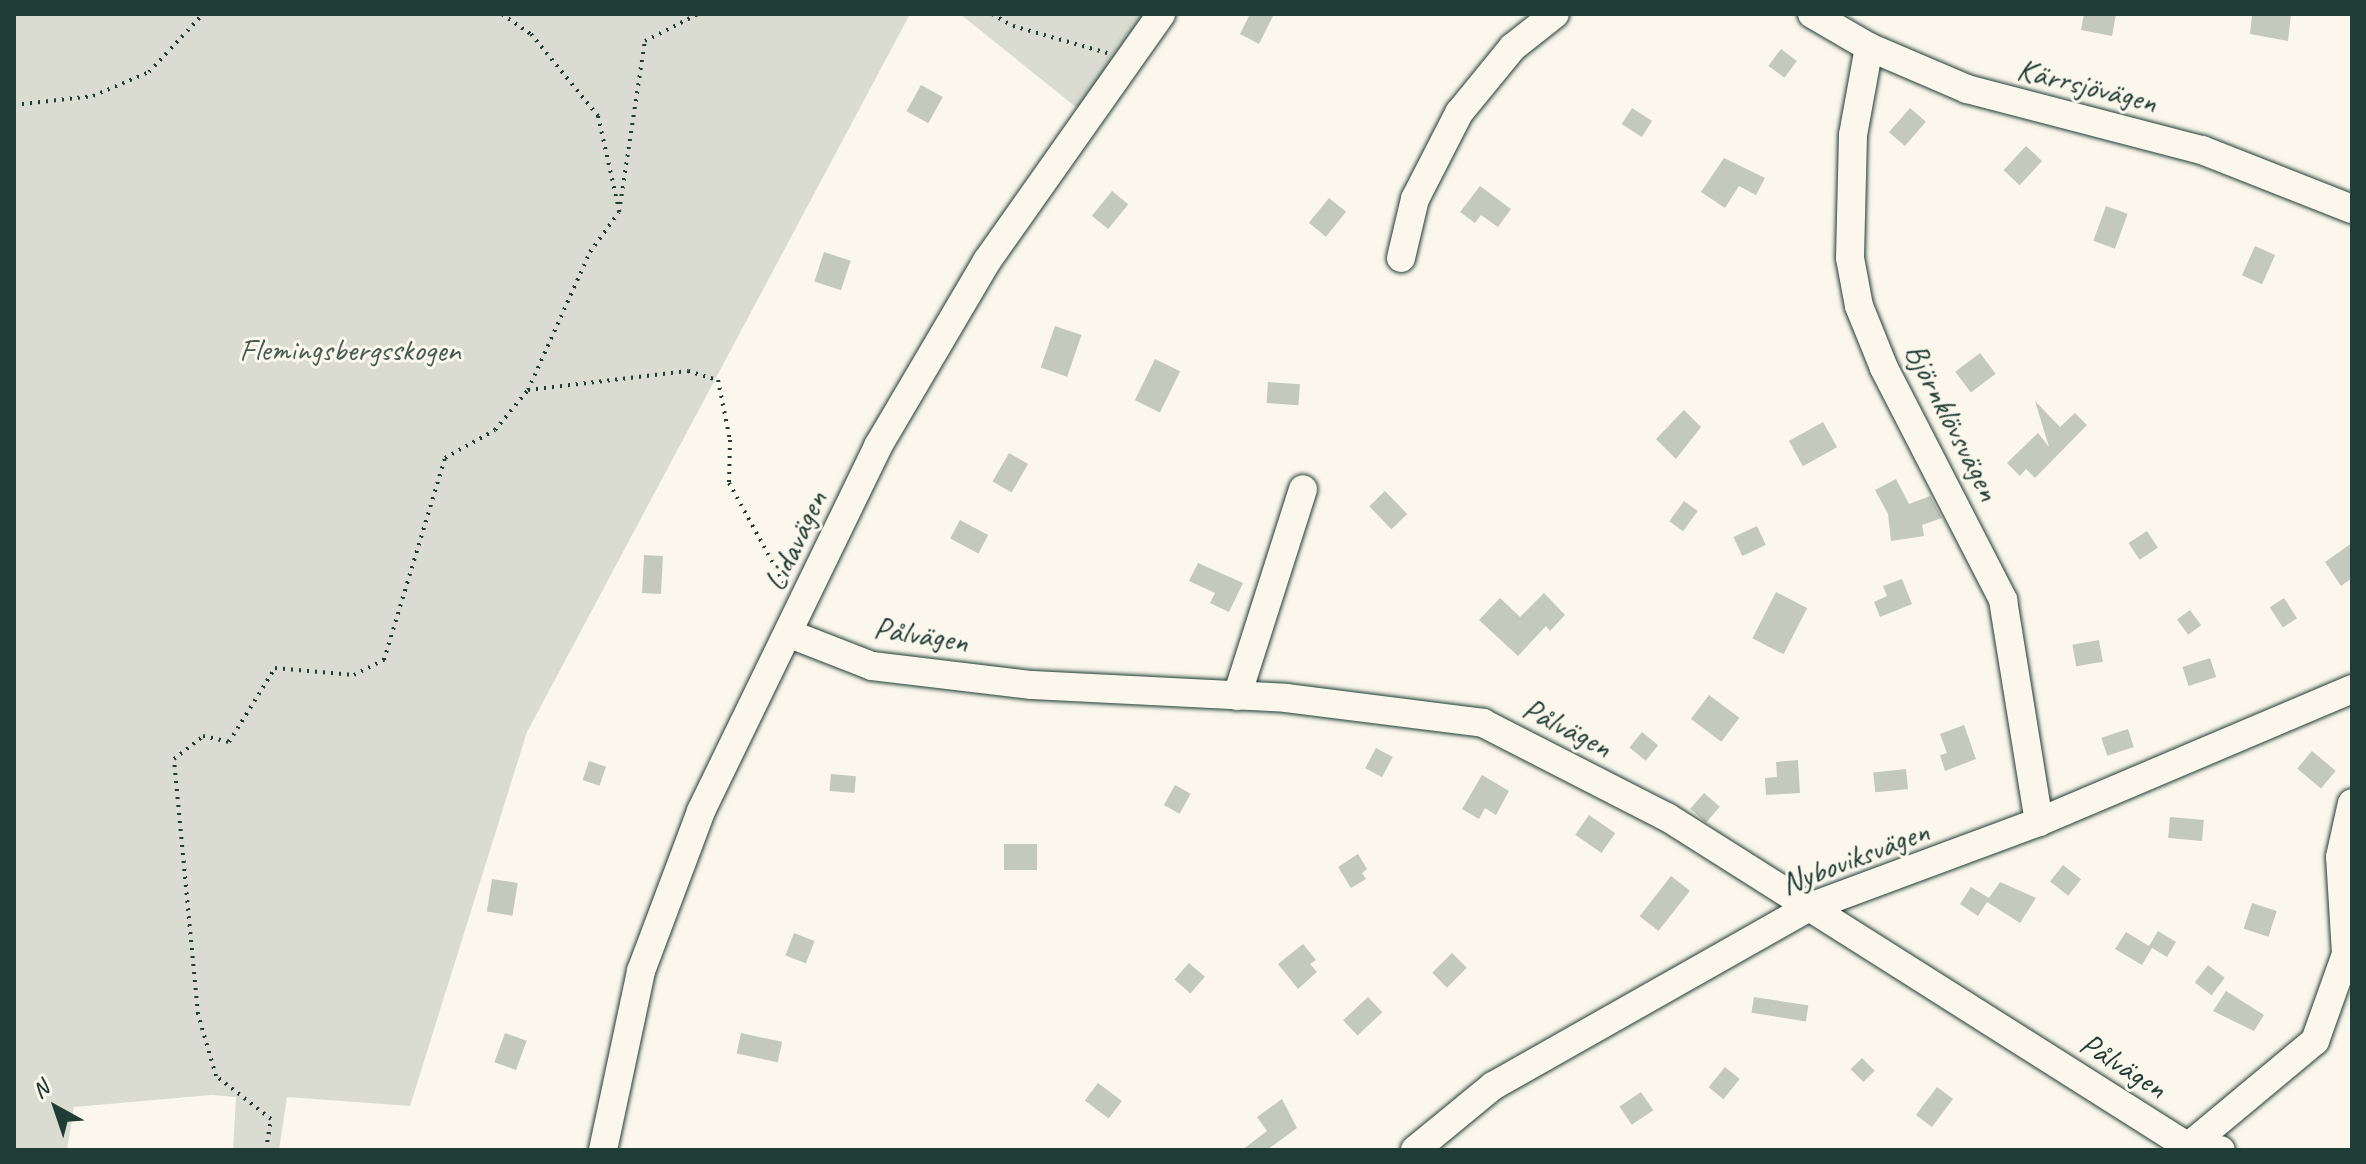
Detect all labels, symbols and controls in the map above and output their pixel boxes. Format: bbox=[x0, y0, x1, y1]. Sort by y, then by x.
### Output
street label: Kärrsjövägen bbox=[2013, 50, 2161, 122]
park label: Flemingsbergsskogen bbox=[239, 331, 461, 369]
street label: Björnklövsvägen bbox=[1896, 337, 2008, 507]
street label: Lidavägen bbox=[756, 485, 836, 597]
street label: Pålvägen bbox=[871, 609, 971, 661]
street label: Pålvägen bbox=[1516, 689, 1618, 767]
street label: Nyboviksvägen bbox=[1776, 812, 1934, 904]
street label: Pålvägen bbox=[2073, 1025, 2173, 1107]
north arrow bbox=[16, 1068, 96, 1148]
text: N bbox=[26, 1075, 55, 1105]

